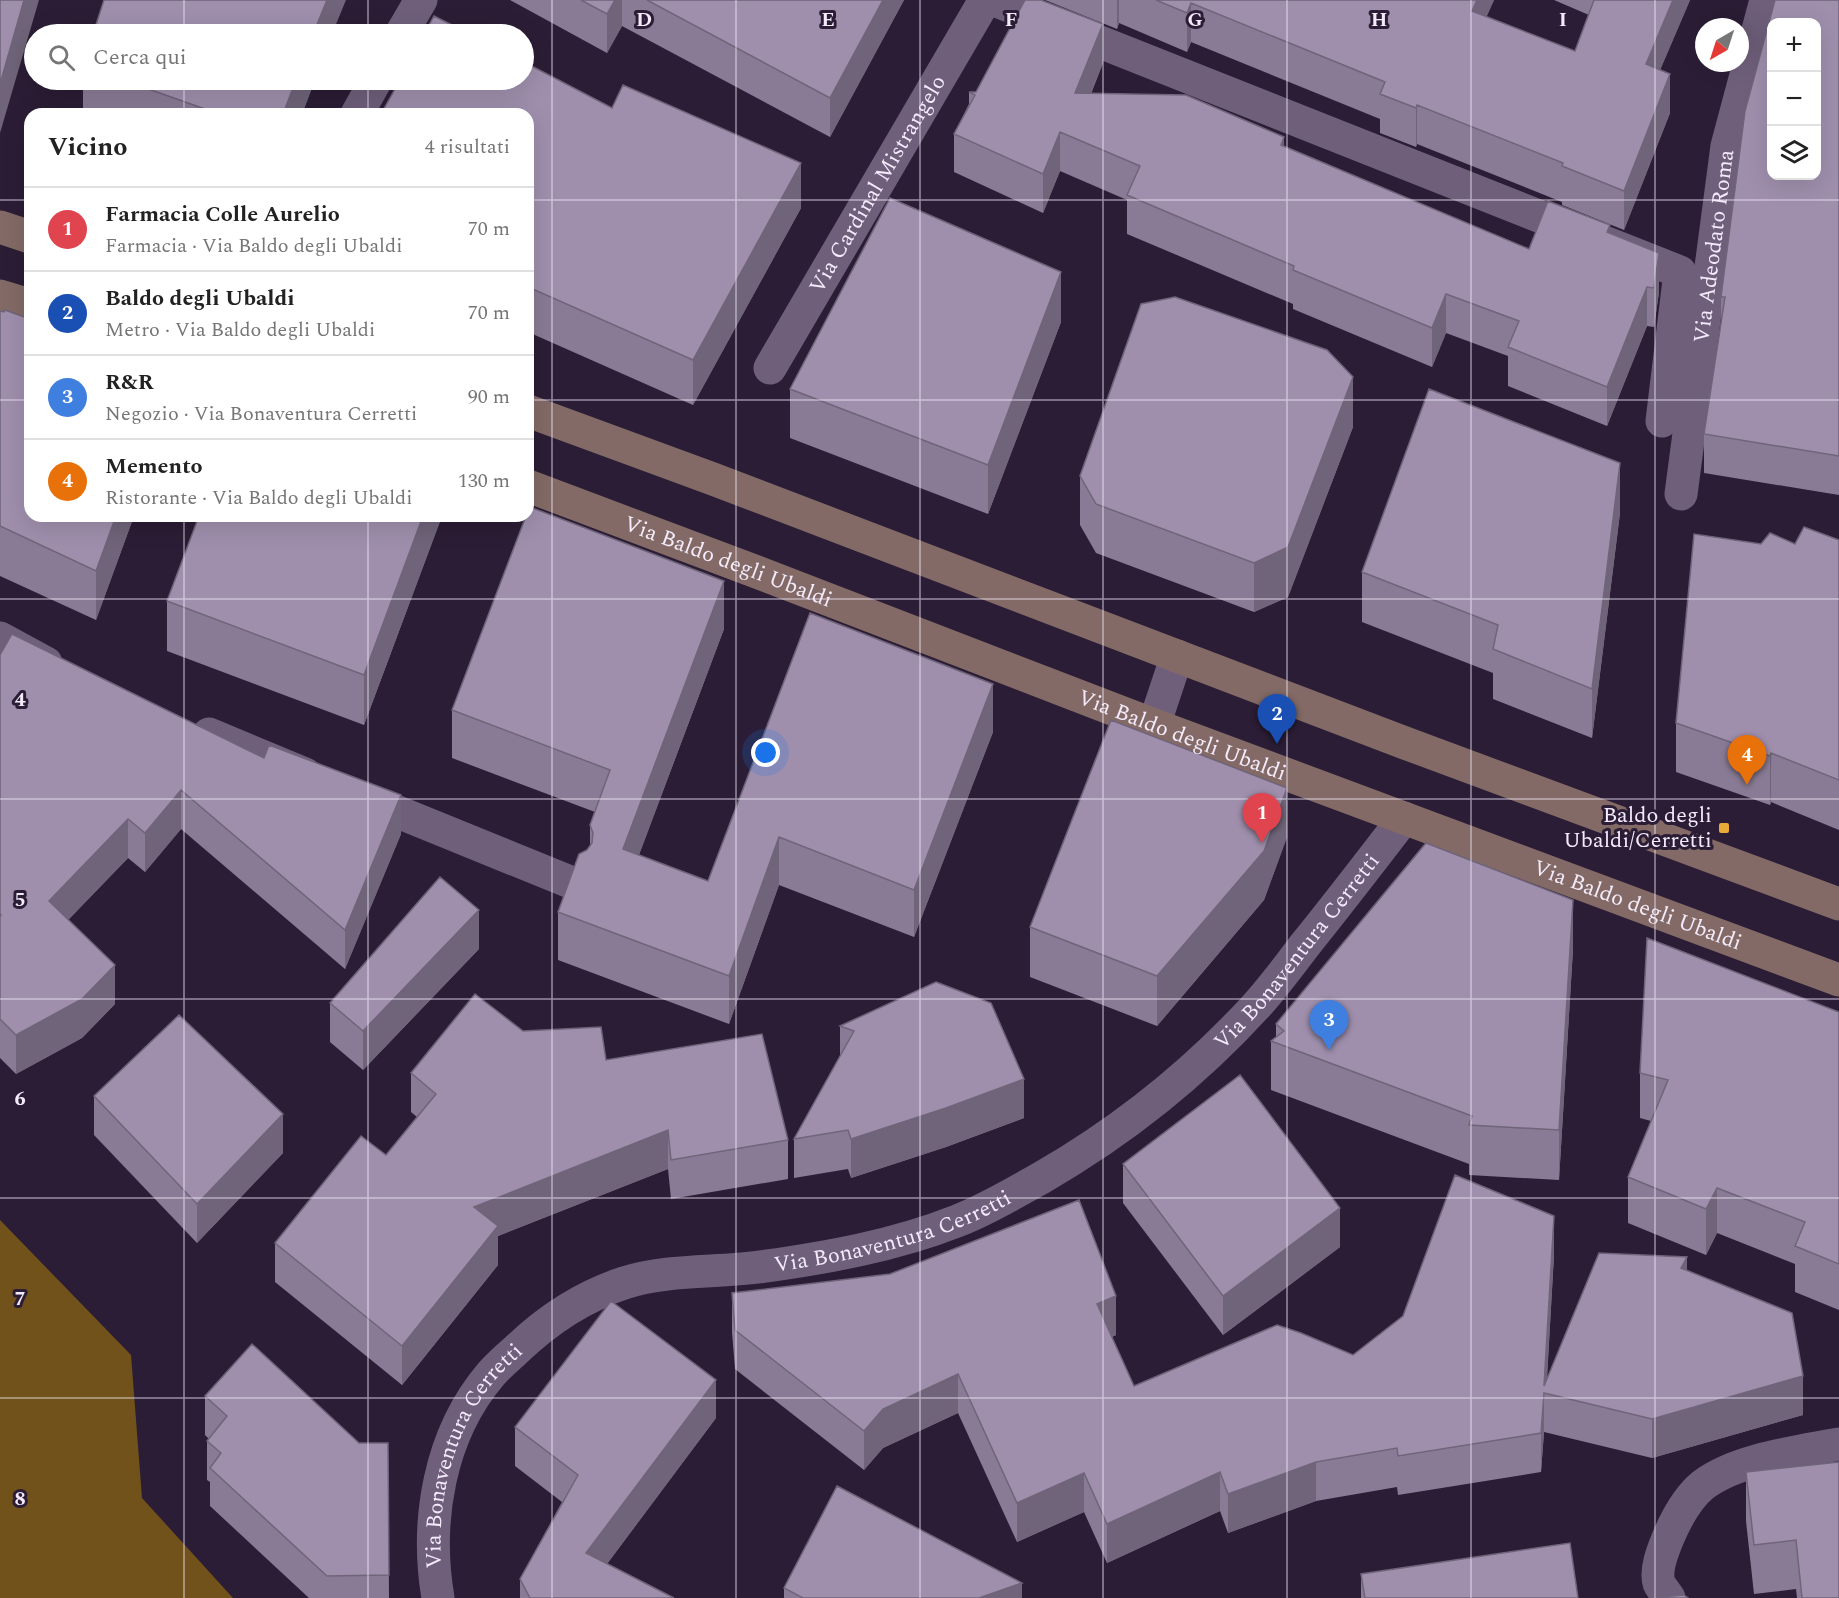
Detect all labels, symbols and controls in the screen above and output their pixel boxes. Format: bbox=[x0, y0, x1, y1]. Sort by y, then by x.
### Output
text: D bbox=[636, 5, 652, 35]
text: E bbox=[821, 5, 835, 35]
text: F bbox=[1005, 5, 1017, 35]
text: G bbox=[1187, 5, 1203, 35]
text: H bbox=[1371, 5, 1387, 35]
text: I bbox=[1559, 5, 1567, 35]
north arrow bbox=[1695, 18, 1749, 72]
map controls bbox=[1767, 18, 1821, 180]
button: + bbox=[1767, 18, 1821, 72]
search box bbox=[24, 24, 534, 90]
icon: search bbox=[45, 41, 78, 74]
text: Cerca qui bbox=[93, 41, 187, 74]
street label: Via Cardinal Mistrangelo bbox=[801, 69, 954, 299]
button: − bbox=[1767, 72, 1821, 126]
button: layers bbox=[1767, 126, 1821, 180]
text: Vicino bbox=[48, 127, 128, 167]
text: 4 risultati bbox=[425, 132, 510, 162]
street label: Via Adeodato Roma bbox=[1685, 147, 1743, 345]
text: Farmacia Colle Aurelio bbox=[105, 198, 340, 231]
text: 1 bbox=[62, 214, 73, 244]
text: 70 m bbox=[468, 214, 510, 244]
text: Farmacia · Via Baldo degli Ubaldi bbox=[105, 231, 402, 261]
text: Baldo degli Ubaldi bbox=[105, 282, 295, 315]
text: 2 bbox=[62, 298, 73, 328]
text: 70 m bbox=[468, 298, 510, 328]
text: Metro · Via Baldo degli Ubaldi bbox=[105, 315, 375, 345]
text: R&R bbox=[105, 366, 154, 399]
text: 3 bbox=[62, 382, 73, 412]
text: 90 m bbox=[468, 382, 510, 412]
text: Negozio · Via Bonaventura Cerretti bbox=[105, 399, 417, 429]
text: Memento bbox=[105, 450, 203, 483]
text: 4 bbox=[62, 466, 73, 496]
text: 130 m bbox=[458, 466, 510, 496]
text: Ristorante · Via Baldo degli Ubaldi bbox=[105, 483, 412, 513]
street label: Via Baldo degli Ubaldi bbox=[619, 507, 837, 616]
street label: Via Baldo degli Ubaldi bbox=[1073, 681, 1291, 789]
text: 4 bbox=[14, 685, 26, 715]
pin: 2 bbox=[1258, 694, 1296, 744]
pin: 4 bbox=[1728, 736, 1766, 785]
your location bbox=[751, 738, 780, 767]
pin: 1 bbox=[1242, 794, 1282, 843]
place label: Baldo degli Ubaldi/Cerretti bbox=[1563, 799, 1712, 857]
marker: Baldo degli Ubaldi/Cerretti bbox=[1717, 821, 1731, 835]
street label: Via Bonaventura Cerretti bbox=[1206, 846, 1388, 1057]
street label: Via Baldo degli Ubaldi bbox=[1528, 851, 1747, 959]
text: 5 bbox=[14, 885, 26, 915]
pin: 3 bbox=[1310, 1000, 1348, 1050]
text: 6 bbox=[14, 1084, 26, 1114]
street label: Via Bonaventura Cerretti bbox=[772, 1181, 1017, 1281]
text: 7 bbox=[14, 1284, 26, 1314]
street label: Via Bonaventura Cerretti bbox=[417, 1335, 530, 1569]
text: 8 bbox=[14, 1484, 26, 1514]

